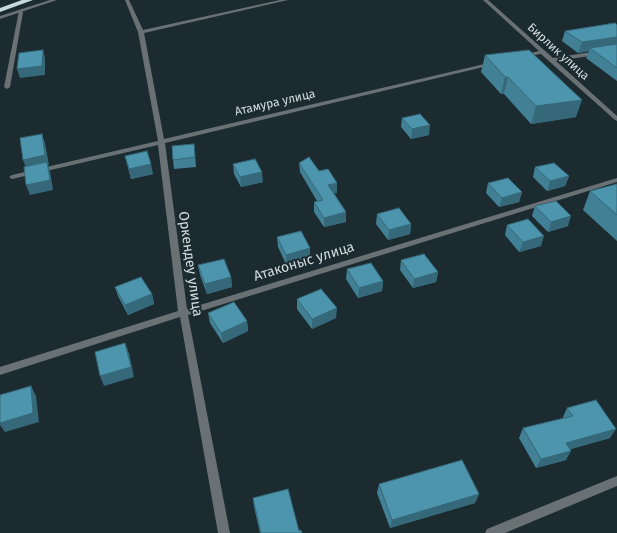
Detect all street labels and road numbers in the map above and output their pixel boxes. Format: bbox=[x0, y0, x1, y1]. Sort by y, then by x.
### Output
street label: Бирлик улица bbox=[524, 21, 592, 83]
street label: Атамура улица bbox=[233, 87, 317, 119]
street label: Оркендеу улица bbox=[174, 210, 206, 318]
street label: Атаконыс улица bbox=[252, 239, 356, 285]

